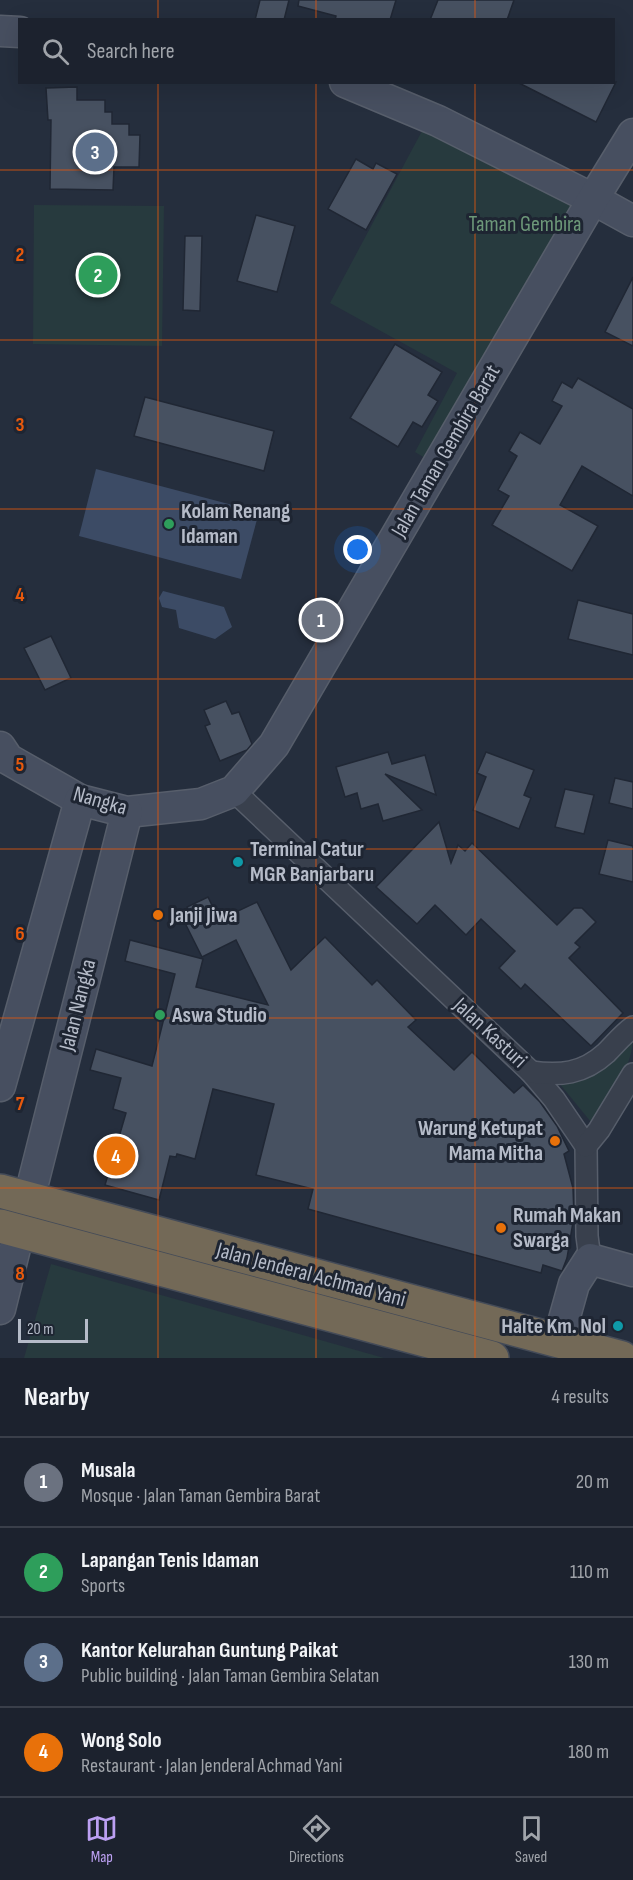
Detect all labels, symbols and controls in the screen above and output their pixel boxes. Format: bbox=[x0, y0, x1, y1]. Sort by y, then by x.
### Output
search box bbox=[18, 18, 615, 84]
icon: search bbox=[39, 35, 72, 68]
text: Search here bbox=[87, 38, 174, 65]
pin: 3 bbox=[76, 130, 115, 174]
park label: Taman Gembira bbox=[468, 211, 582, 238]
text: 2 bbox=[16, 243, 24, 267]
pin: 2 bbox=[78, 252, 118, 298]
street label: Jalan Taman Gembira Barat bbox=[385, 360, 506, 543]
text: 3 bbox=[16, 413, 25, 437]
place label: Kolam Renang Idaman bbox=[181, 498, 290, 550]
marker: Kolam Renang Idaman bbox=[162, 517, 176, 531]
your location bbox=[343, 535, 372, 564]
text: 4 bbox=[15, 583, 25, 607]
pin: 1 bbox=[302, 598, 340, 642]
text: 5 bbox=[16, 753, 25, 777]
street label: Nangka bbox=[70, 780, 130, 822]
place label: Terminal Catur MGR Banjarbaru bbox=[250, 836, 374, 888]
marker: Terminal Catur MGR Banjarbaru bbox=[231, 855, 245, 869]
place label: Janji Jiwa bbox=[169, 902, 237, 929]
marker: Janji Jiwa bbox=[151, 908, 165, 922]
text: 6 bbox=[15, 922, 25, 946]
street label: Jalan Nangka bbox=[53, 957, 102, 1054]
street label: Jalan Kasturi bbox=[447, 991, 532, 1074]
place label: Aswa Studio bbox=[171, 1002, 267, 1029]
marker: Aswa Studio bbox=[153, 1008, 167, 1022]
text: 7 bbox=[16, 1092, 25, 1116]
place label: Warung Ketupat Mama Mitha bbox=[418, 1115, 543, 1167]
pin: 4 bbox=[96, 1134, 136, 1178]
marker: Warung Ketupat Mama Mitha bbox=[548, 1134, 562, 1148]
place label: Rumah Makan Swarga bbox=[513, 1202, 621, 1254]
marker: Rumah Makan Swarga bbox=[494, 1221, 508, 1235]
street label: Jalan Jenderal Achmad Yani bbox=[213, 1237, 409, 1313]
text: 8 bbox=[15, 1262, 25, 1286]
place label: Halte Km. Nol bbox=[501, 1313, 606, 1340]
scale bar bbox=[18, 1316, 88, 1344]
marker: Halte Km. Nol bbox=[611, 1319, 625, 1333]
text: 20 m bbox=[27, 1320, 54, 1339]
text: Nearby bbox=[24, 1382, 90, 1413]
text: 4 results bbox=[552, 1385, 609, 1409]
text: Musala bbox=[81, 1457, 135, 1484]
text: 1 bbox=[40, 1470, 47, 1494]
text: 20 m bbox=[576, 1470, 609, 1494]
text: Mosque · Jalan Taman Gembira Barat bbox=[81, 1484, 320, 1508]
text: Lapangan Tenis Idaman bbox=[81, 1547, 259, 1574]
text: 2 bbox=[39, 1560, 48, 1584]
text: 110 m bbox=[570, 1560, 609, 1584]
text: Sports bbox=[81, 1574, 125, 1598]
text: Kantor Kelurahan Guntung Paikat bbox=[81, 1637, 338, 1664]
text: 3 bbox=[39, 1650, 48, 1674]
text: 130 m bbox=[569, 1650, 609, 1674]
text: Public building · Jalan Taman Gembira Selatan bbox=[81, 1664, 379, 1688]
text: Wong Solo bbox=[81, 1727, 162, 1754]
text: 4 bbox=[39, 1740, 48, 1764]
text: 180 m bbox=[568, 1740, 609, 1764]
text: Restaurant · Jalan Jenderal Achmad Yani bbox=[81, 1754, 343, 1778]
tab: Map bbox=[85, 1812, 118, 1867]
tab: Directions bbox=[289, 1812, 344, 1867]
tab: Saved bbox=[515, 1812, 548, 1867]

